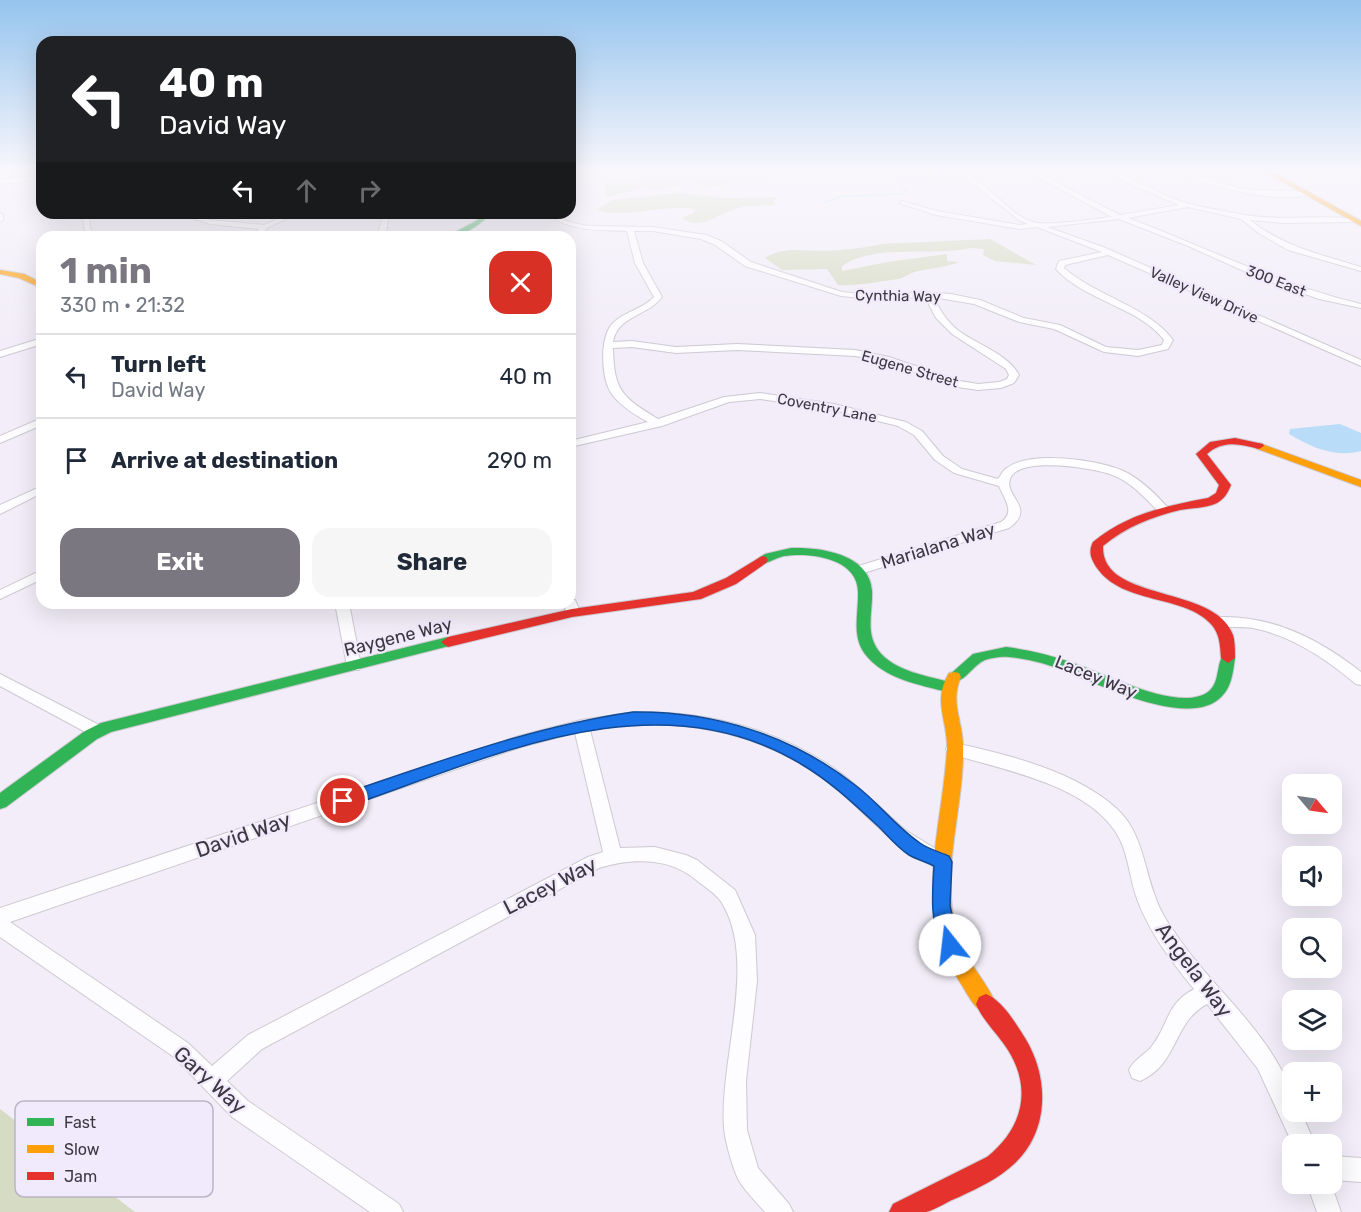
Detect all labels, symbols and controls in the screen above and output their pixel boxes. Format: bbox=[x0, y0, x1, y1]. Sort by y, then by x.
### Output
text: 40 m bbox=[159, 58, 264, 108]
icon: left bbox=[60, 60, 138, 138]
text: David Way bbox=[159, 109, 287, 141]
icon: left bbox=[227, 174, 260, 207]
icon: ahead bbox=[290, 174, 323, 207]
icon: right bbox=[353, 174, 386, 207]
text: 1 min bbox=[60, 249, 152, 292]
button: close bbox=[489, 251, 552, 314]
street label: 300 East bbox=[1244, 261, 1309, 301]
street label: Valley View Drive bbox=[1147, 263, 1261, 327]
street label: Cynthia Way bbox=[855, 286, 941, 306]
text: 330 m · 21:32 bbox=[60, 293, 185, 317]
street label: Eugene Street bbox=[859, 347, 961, 391]
text: Turn left bbox=[111, 351, 206, 378]
icon: left bbox=[60, 360, 93, 393]
text: 40 m bbox=[499, 363, 552, 390]
text: David Way bbox=[111, 378, 205, 402]
street label: Coventry Lane bbox=[776, 390, 878, 426]
icon: arrive bbox=[60, 444, 93, 477]
text: Arrive at destination bbox=[111, 447, 338, 474]
text: 290 m bbox=[487, 447, 552, 474]
street label: Marialana Way bbox=[878, 518, 998, 574]
button: Exit bbox=[60, 528, 300, 597]
button: Share bbox=[312, 528, 552, 597]
street label: Raygene Way bbox=[342, 613, 454, 661]
street label: Lacey Way bbox=[1052, 651, 1141, 704]
north arrow bbox=[1282, 774, 1342, 834]
map controls bbox=[1282, 774, 1342, 1194]
pin bbox=[317, 775, 368, 826]
icon: arrive bbox=[326, 784, 359, 817]
street label: David Way bbox=[192, 806, 294, 862]
button: sound bbox=[1282, 846, 1342, 906]
street label: Lacey Way bbox=[499, 851, 601, 920]
position arrow bbox=[918, 913, 982, 977]
street label: Angela Way bbox=[1151, 917, 1238, 1022]
button: search bbox=[1282, 918, 1342, 978]
button: layers bbox=[1282, 990, 1342, 1050]
street label: Gary Way bbox=[169, 1041, 252, 1119]
button: + bbox=[1282, 1062, 1342, 1122]
legend bbox=[15, 1101, 213, 1197]
text: Fast bbox=[64, 1113, 96, 1132]
button: − bbox=[1282, 1134, 1342, 1194]
text: Slow bbox=[64, 1140, 100, 1159]
text: Jam bbox=[64, 1167, 97, 1186]

